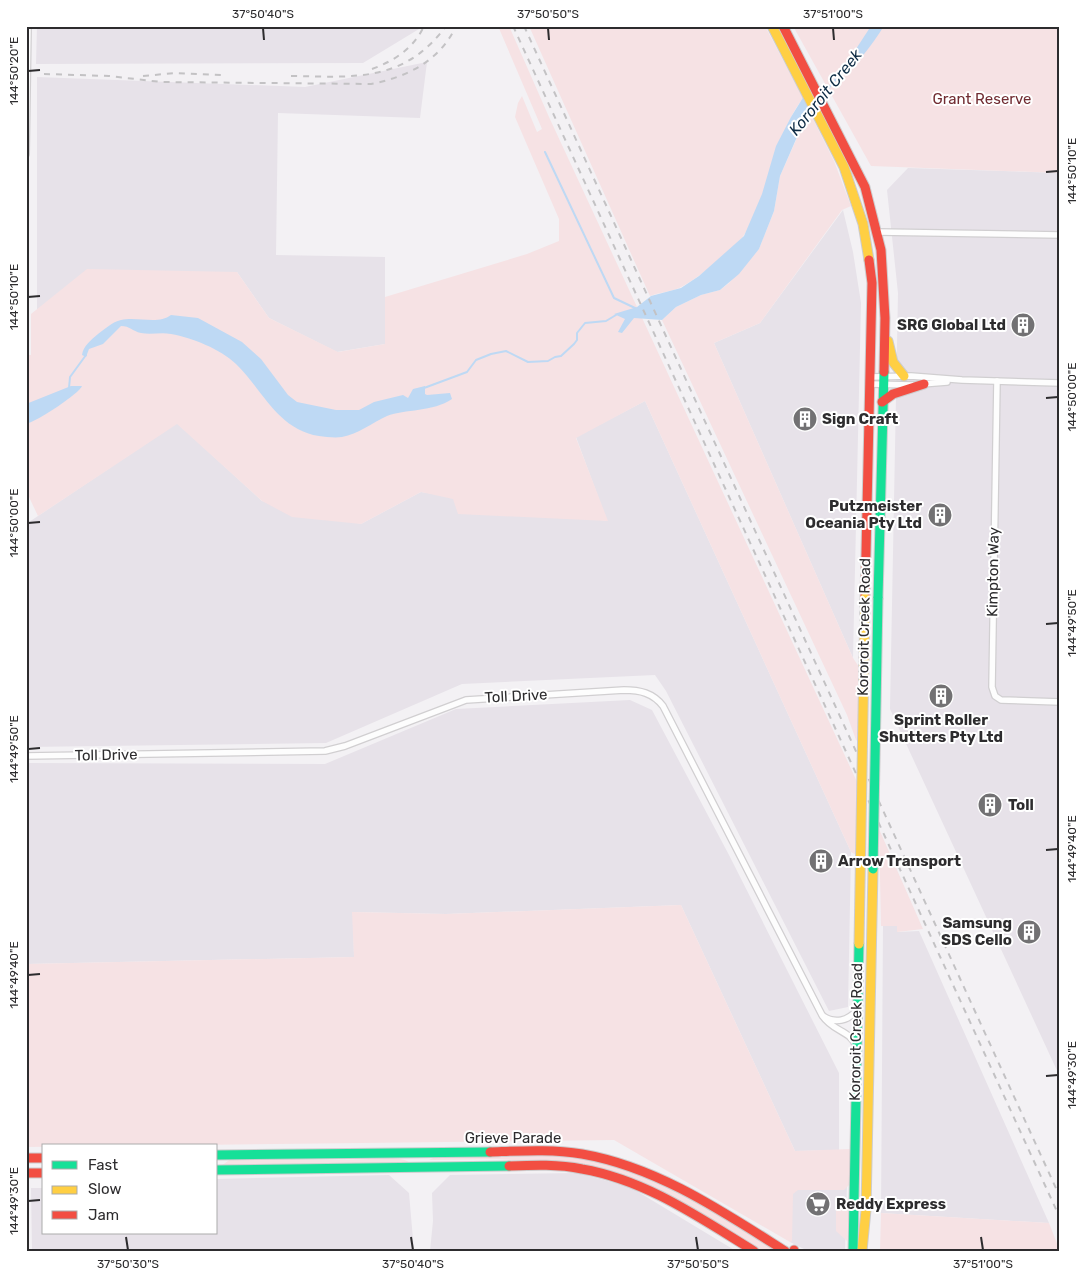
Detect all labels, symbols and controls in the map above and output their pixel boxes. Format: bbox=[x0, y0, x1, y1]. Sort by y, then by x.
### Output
text: 37°50'40"S bbox=[232, 7, 294, 21]
text: 37°50'50"S bbox=[517, 7, 579, 21]
text: 37°51'00"S bbox=[803, 7, 863, 21]
text: 144°50'20"E bbox=[7, 37, 21, 105]
water label: Kororoit Creek bbox=[785, 45, 866, 139]
park label: Grant Reserve bbox=[933, 90, 1031, 108]
text: 144°50'10"E bbox=[1065, 138, 1079, 204]
text: 144°50'10"E bbox=[7, 264, 21, 330]
building icon: SRG Global Ltd bbox=[1010, 312, 1036, 338]
place label: SRG Global Ltd bbox=[897, 316, 1006, 334]
text: 144°50'00"E bbox=[1065, 362, 1079, 432]
building icon: Sign Craft bbox=[792, 406, 818, 432]
place label: Sign Craft bbox=[822, 410, 898, 428]
text: 144°50'00"E bbox=[7, 488, 21, 558]
place label: Putzmeister Oceania Pty Ltd bbox=[805, 497, 922, 532]
building icon: Putzmeister Oceania Pty Ltd bbox=[927, 502, 953, 528]
street label: Kimpton Way bbox=[983, 527, 1003, 617]
street label: Kororoit Creek Road bbox=[854, 558, 874, 696]
text: 144°49'50"E bbox=[1065, 589, 1079, 657]
building icon: Sprint Roller Shutters Pty Ltd bbox=[928, 683, 954, 709]
street label: Toll Drive bbox=[484, 685, 548, 707]
place label: Sprint Roller Shutters Pty Ltd bbox=[879, 711, 1003, 746]
text: 144°49'50"E bbox=[7, 715, 21, 783]
street label: Toll Drive bbox=[74, 745, 138, 765]
building icon: Toll bbox=[977, 792, 1003, 818]
place label: Toll bbox=[1008, 796, 1034, 814]
text: 144°49'40"E bbox=[1065, 815, 1079, 883]
building icon: Arrow Transport bbox=[808, 848, 834, 874]
place label: Arrow Transport bbox=[838, 852, 961, 870]
place label: Samsung SDS Cello bbox=[941, 914, 1012, 949]
building icon: Samsung SDS Cello bbox=[1016, 919, 1042, 945]
text: 144°49'40"E bbox=[7, 941, 21, 1009]
street label: Kororoit Creek Road bbox=[846, 963, 866, 1101]
text: 144°49'30"E bbox=[1065, 1041, 1079, 1109]
street label: Grieve Parade bbox=[465, 1129, 561, 1147]
legend bbox=[42, 1144, 218, 1234]
text: Fast bbox=[88, 1156, 118, 1174]
text: 144°49'30"E bbox=[7, 1167, 21, 1235]
text: Slow bbox=[88, 1180, 121, 1198]
supermarket icon: Reddy Express bbox=[805, 1191, 831, 1217]
place label: Reddy Express bbox=[836, 1195, 946, 1213]
text: Jam bbox=[88, 1206, 119, 1224]
text: 37°50'30"S bbox=[97, 1257, 159, 1271]
text: 37°50'40"S bbox=[382, 1257, 444, 1271]
text: 37°50'50"S bbox=[667, 1257, 729, 1271]
text: 37°51'00"S bbox=[953, 1257, 1013, 1271]

